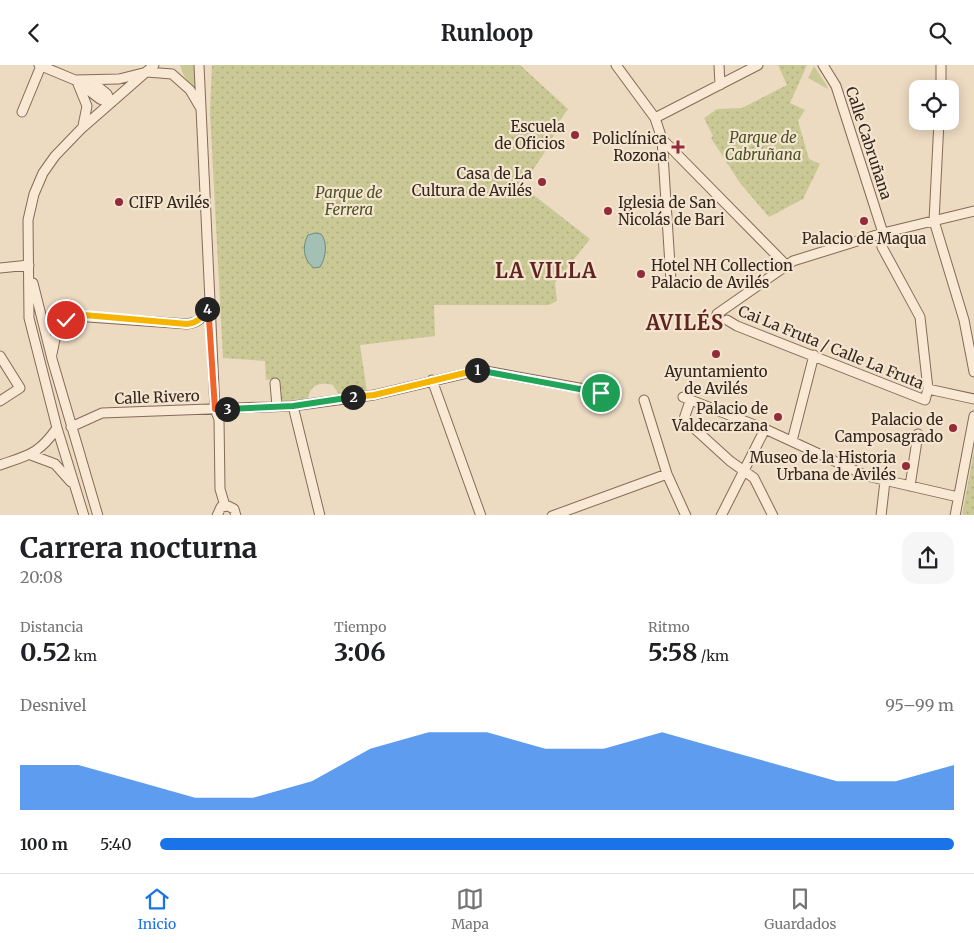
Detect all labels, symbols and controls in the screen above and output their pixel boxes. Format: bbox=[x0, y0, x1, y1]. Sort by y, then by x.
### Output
icon: back bbox=[20, 19, 48, 47]
text: Runloop bbox=[441, 19, 533, 47]
icon: search bbox=[926, 19, 954, 47]
map controls bbox=[909, 80, 959, 130]
button: locate bbox=[909, 80, 959, 130]
street label: Calle Cabruñana bbox=[842, 84, 896, 202]
place label: Escuela de Oficios bbox=[495, 117, 565, 153]
park label: Parque de Cabruñana bbox=[725, 128, 801, 164]
marker: Escuela de Oficios bbox=[569, 129, 581, 141]
place label: Policlínica Rozona bbox=[592, 129, 667, 165]
marker: Policlínica Rozona bbox=[671, 140, 685, 154]
place label: Casa de La Cultura de Avilés bbox=[412, 164, 532, 200]
marker: Casa de La Cultura de Avilés bbox=[536, 176, 548, 188]
park label: Parque de Ferrera bbox=[315, 183, 383, 219]
place label: CIFP Avilés bbox=[129, 193, 210, 212]
place label: Iglesia de San Nicolás de Bari bbox=[618, 193, 725, 229]
marker: CIFP Avilés bbox=[113, 196, 125, 208]
marker: Iglesia de San Nicolás de Bari bbox=[602, 205, 614, 217]
marker: Palacio de Maqua bbox=[858, 215, 870, 227]
place label: Palacio de Maqua bbox=[802, 229, 926, 248]
place label: Hotel NH Collection Palacio de Avilés bbox=[651, 256, 793, 292]
district label: LA VILLA bbox=[495, 258, 597, 283]
marker: Hotel NH Collection Palacio de Avilés bbox=[635, 268, 647, 280]
pin: 4 bbox=[194, 297, 220, 321]
pin bbox=[45, 299, 87, 341]
text: 4 bbox=[203, 300, 212, 318]
street label: Cai La Fruta / Calle La Fruta bbox=[735, 301, 927, 393]
icon: check bbox=[52, 306, 80, 334]
district label: AVILÉS bbox=[645, 308, 724, 335]
marker: Ayuntamiento de Avilés bbox=[710, 348, 722, 360]
pin: 1 bbox=[464, 357, 490, 383]
text: 1 bbox=[474, 361, 481, 379]
place label: Ayuntamiento de Avilés bbox=[664, 362, 768, 398]
pin bbox=[580, 372, 622, 414]
icon: arrive bbox=[587, 379, 615, 407]
pin: 2 bbox=[340, 385, 366, 409]
street label: Calle Rivero bbox=[114, 386, 200, 408]
text: 2 bbox=[349, 388, 358, 406]
pin: 3 bbox=[214, 397, 240, 421]
place label: Palacio de Valdecarzana bbox=[671, 399, 768, 435]
text: 3 bbox=[223, 400, 232, 418]
place label: Palacio de Camposagrado bbox=[835, 410, 943, 446]
marker: Palacio de Valdecarzana bbox=[772, 411, 784, 423]
marker: Palacio de Camposagrado bbox=[947, 422, 959, 434]
place label: Museo de la Historia Urbana de Avilés bbox=[750, 448, 896, 484]
marker: Museo de la Historia Urbana de Avilés bbox=[900, 460, 912, 472]
text: Carrera nocturna bbox=[20, 530, 258, 566]
button: share bbox=[902, 532, 954, 584]
text: 20:08 bbox=[20, 567, 63, 587]
text: Distancia bbox=[20, 618, 83, 636]
text: Tiempo bbox=[334, 618, 386, 636]
text: Ritmo bbox=[648, 618, 690, 636]
text: 0.52 bbox=[20, 636, 71, 668]
text: 3:06 bbox=[334, 636, 386, 668]
text: 5:58 bbox=[648, 636, 697, 668]
text: km bbox=[71, 647, 97, 665]
text: /km bbox=[697, 647, 729, 665]
text: Desnivel bbox=[20, 695, 86, 715]
text: 95–99 m bbox=[885, 695, 954, 715]
text: 100 m bbox=[20, 834, 68, 854]
text: 5:40 bbox=[100, 834, 132, 854]
tab: Inicio bbox=[138, 885, 176, 933]
tab: Mapa bbox=[451, 885, 489, 933]
tab: Guardados bbox=[764, 885, 836, 933]

